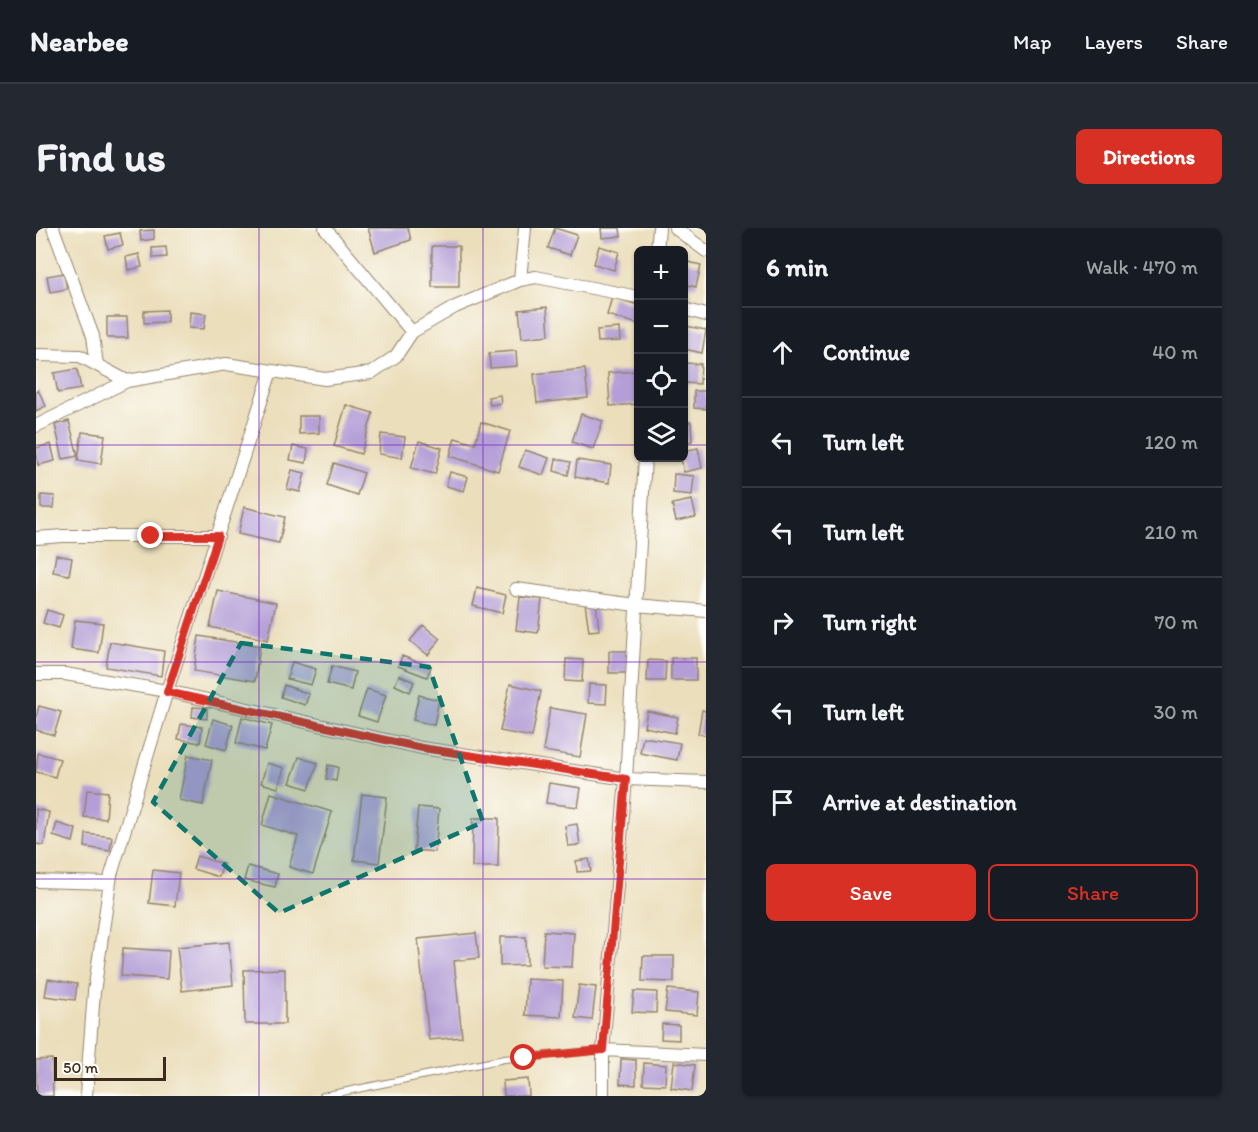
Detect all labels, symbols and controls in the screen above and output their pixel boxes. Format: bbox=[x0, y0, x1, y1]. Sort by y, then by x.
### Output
text: Nearbee bbox=[30, 24, 129, 58]
text: Map bbox=[1013, 29, 1052, 54]
text: Layers bbox=[1085, 29, 1143, 54]
text: Share bbox=[1176, 29, 1228, 54]
button: Directions bbox=[1076, 129, 1222, 184]
text: Find us bbox=[36, 131, 166, 182]
map controls bbox=[634, 246, 688, 462]
button: + bbox=[634, 246, 688, 300]
text: 6 min bbox=[766, 251, 828, 283]
text: Walk · 470 m bbox=[1086, 255, 1198, 279]
button: − bbox=[634, 300, 688, 354]
icon: ahead bbox=[766, 336, 799, 369]
text: Continue bbox=[823, 339, 910, 366]
text: 40 m bbox=[1152, 340, 1198, 364]
button: locate bbox=[634, 354, 688, 408]
button: layers bbox=[634, 408, 688, 462]
icon: left bbox=[766, 426, 799, 459]
text: Turn left bbox=[823, 429, 904, 456]
text: 120 m bbox=[1145, 430, 1198, 454]
icon: left bbox=[766, 516, 799, 549]
text: Turn left bbox=[823, 519, 904, 546]
text: 210 m bbox=[1145, 520, 1198, 544]
route end bbox=[137, 522, 163, 548]
icon: right bbox=[766, 606, 799, 639]
text: Turn right bbox=[823, 609, 917, 636]
text: 70 m bbox=[1154, 610, 1198, 634]
icon: left bbox=[766, 696, 799, 729]
text: Turn left bbox=[823, 699, 904, 726]
text: 30 m bbox=[1153, 700, 1198, 724]
icon: arrive bbox=[766, 786, 799, 819]
text: Arrive at destination bbox=[823, 789, 1017, 816]
button: Save bbox=[766, 864, 976, 921]
button: Share bbox=[988, 864, 1198, 921]
route start bbox=[510, 1044, 536, 1070]
scale bar bbox=[54, 1054, 166, 1082]
text: 50 m bbox=[63, 1058, 98, 1077]

